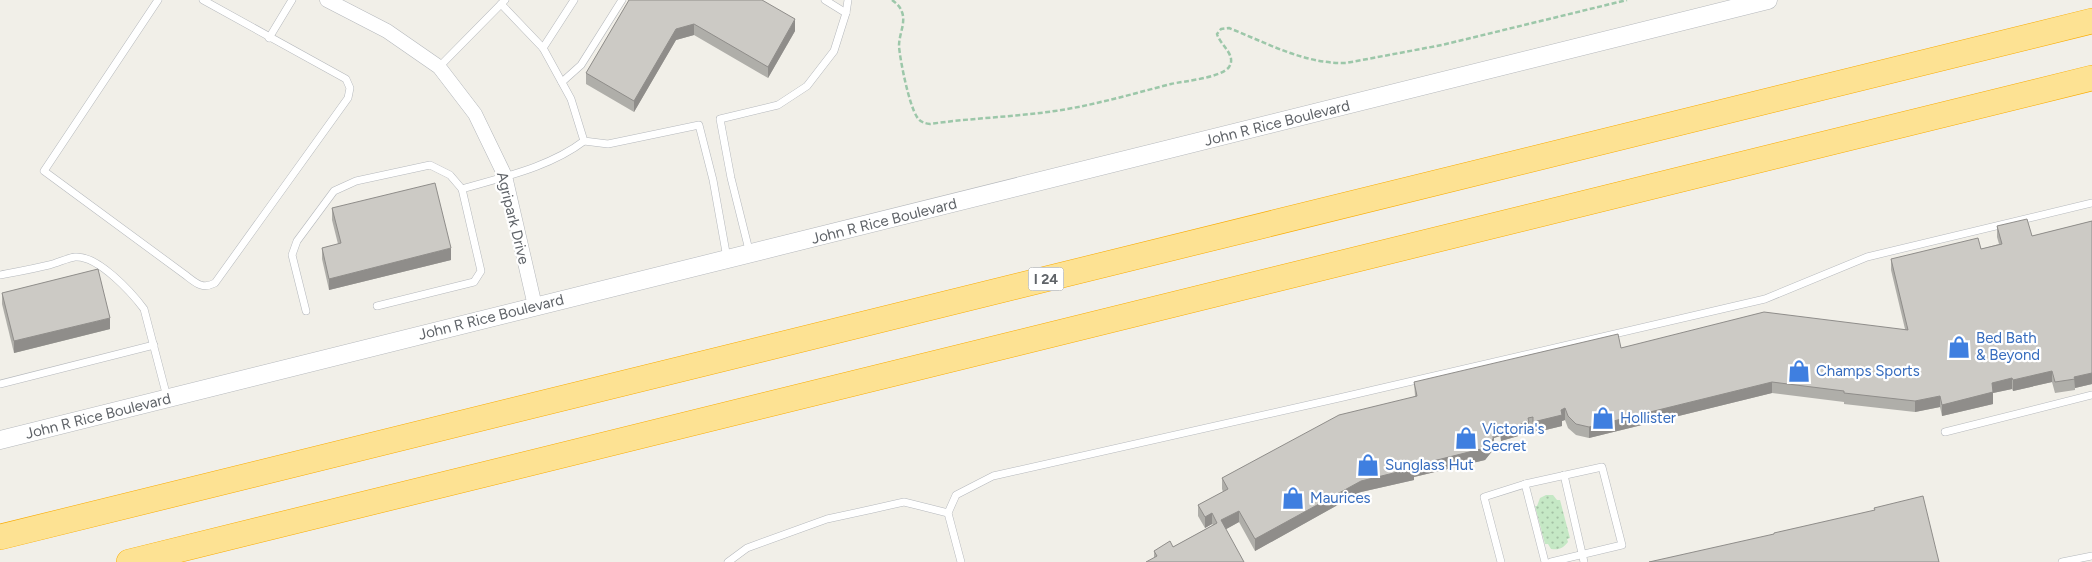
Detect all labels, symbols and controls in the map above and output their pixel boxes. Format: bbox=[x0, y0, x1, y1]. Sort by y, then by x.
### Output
street label: John R Rice Boulevard bbox=[1202, 96, 1352, 150]
street label: Agripark Drive bbox=[493, 170, 533, 266]
street label: John R Rice Boulevard bbox=[809, 194, 959, 248]
road number: I 24 bbox=[1028, 268, 1064, 290]
street label: John R Rice Boulevard bbox=[416, 290, 566, 344]
place label: Bed Bath & Beyond bbox=[1976, 329, 2040, 364]
shop icon: Bed Bath & Beyond bbox=[1946, 334, 1972, 360]
shop icon: Champs Sports bbox=[1786, 358, 1812, 384]
place label: Champs Sports bbox=[1816, 362, 1920, 380]
street label: John R Rice Boulevard bbox=[23, 389, 173, 443]
shop icon: Hollister bbox=[1590, 405, 1616, 431]
place label: Hollister bbox=[1620, 409, 1676, 427]
place label: Victoria's Secret bbox=[1482, 420, 1545, 455]
shop icon: Victoria's Secret bbox=[1453, 425, 1479, 451]
shop icon: Sunglass Hut bbox=[1355, 452, 1381, 478]
place label: Sunglass Hut bbox=[1385, 456, 1474, 474]
shop icon: Maurices bbox=[1280, 485, 1306, 511]
place label: Maurices bbox=[1310, 489, 1371, 507]

